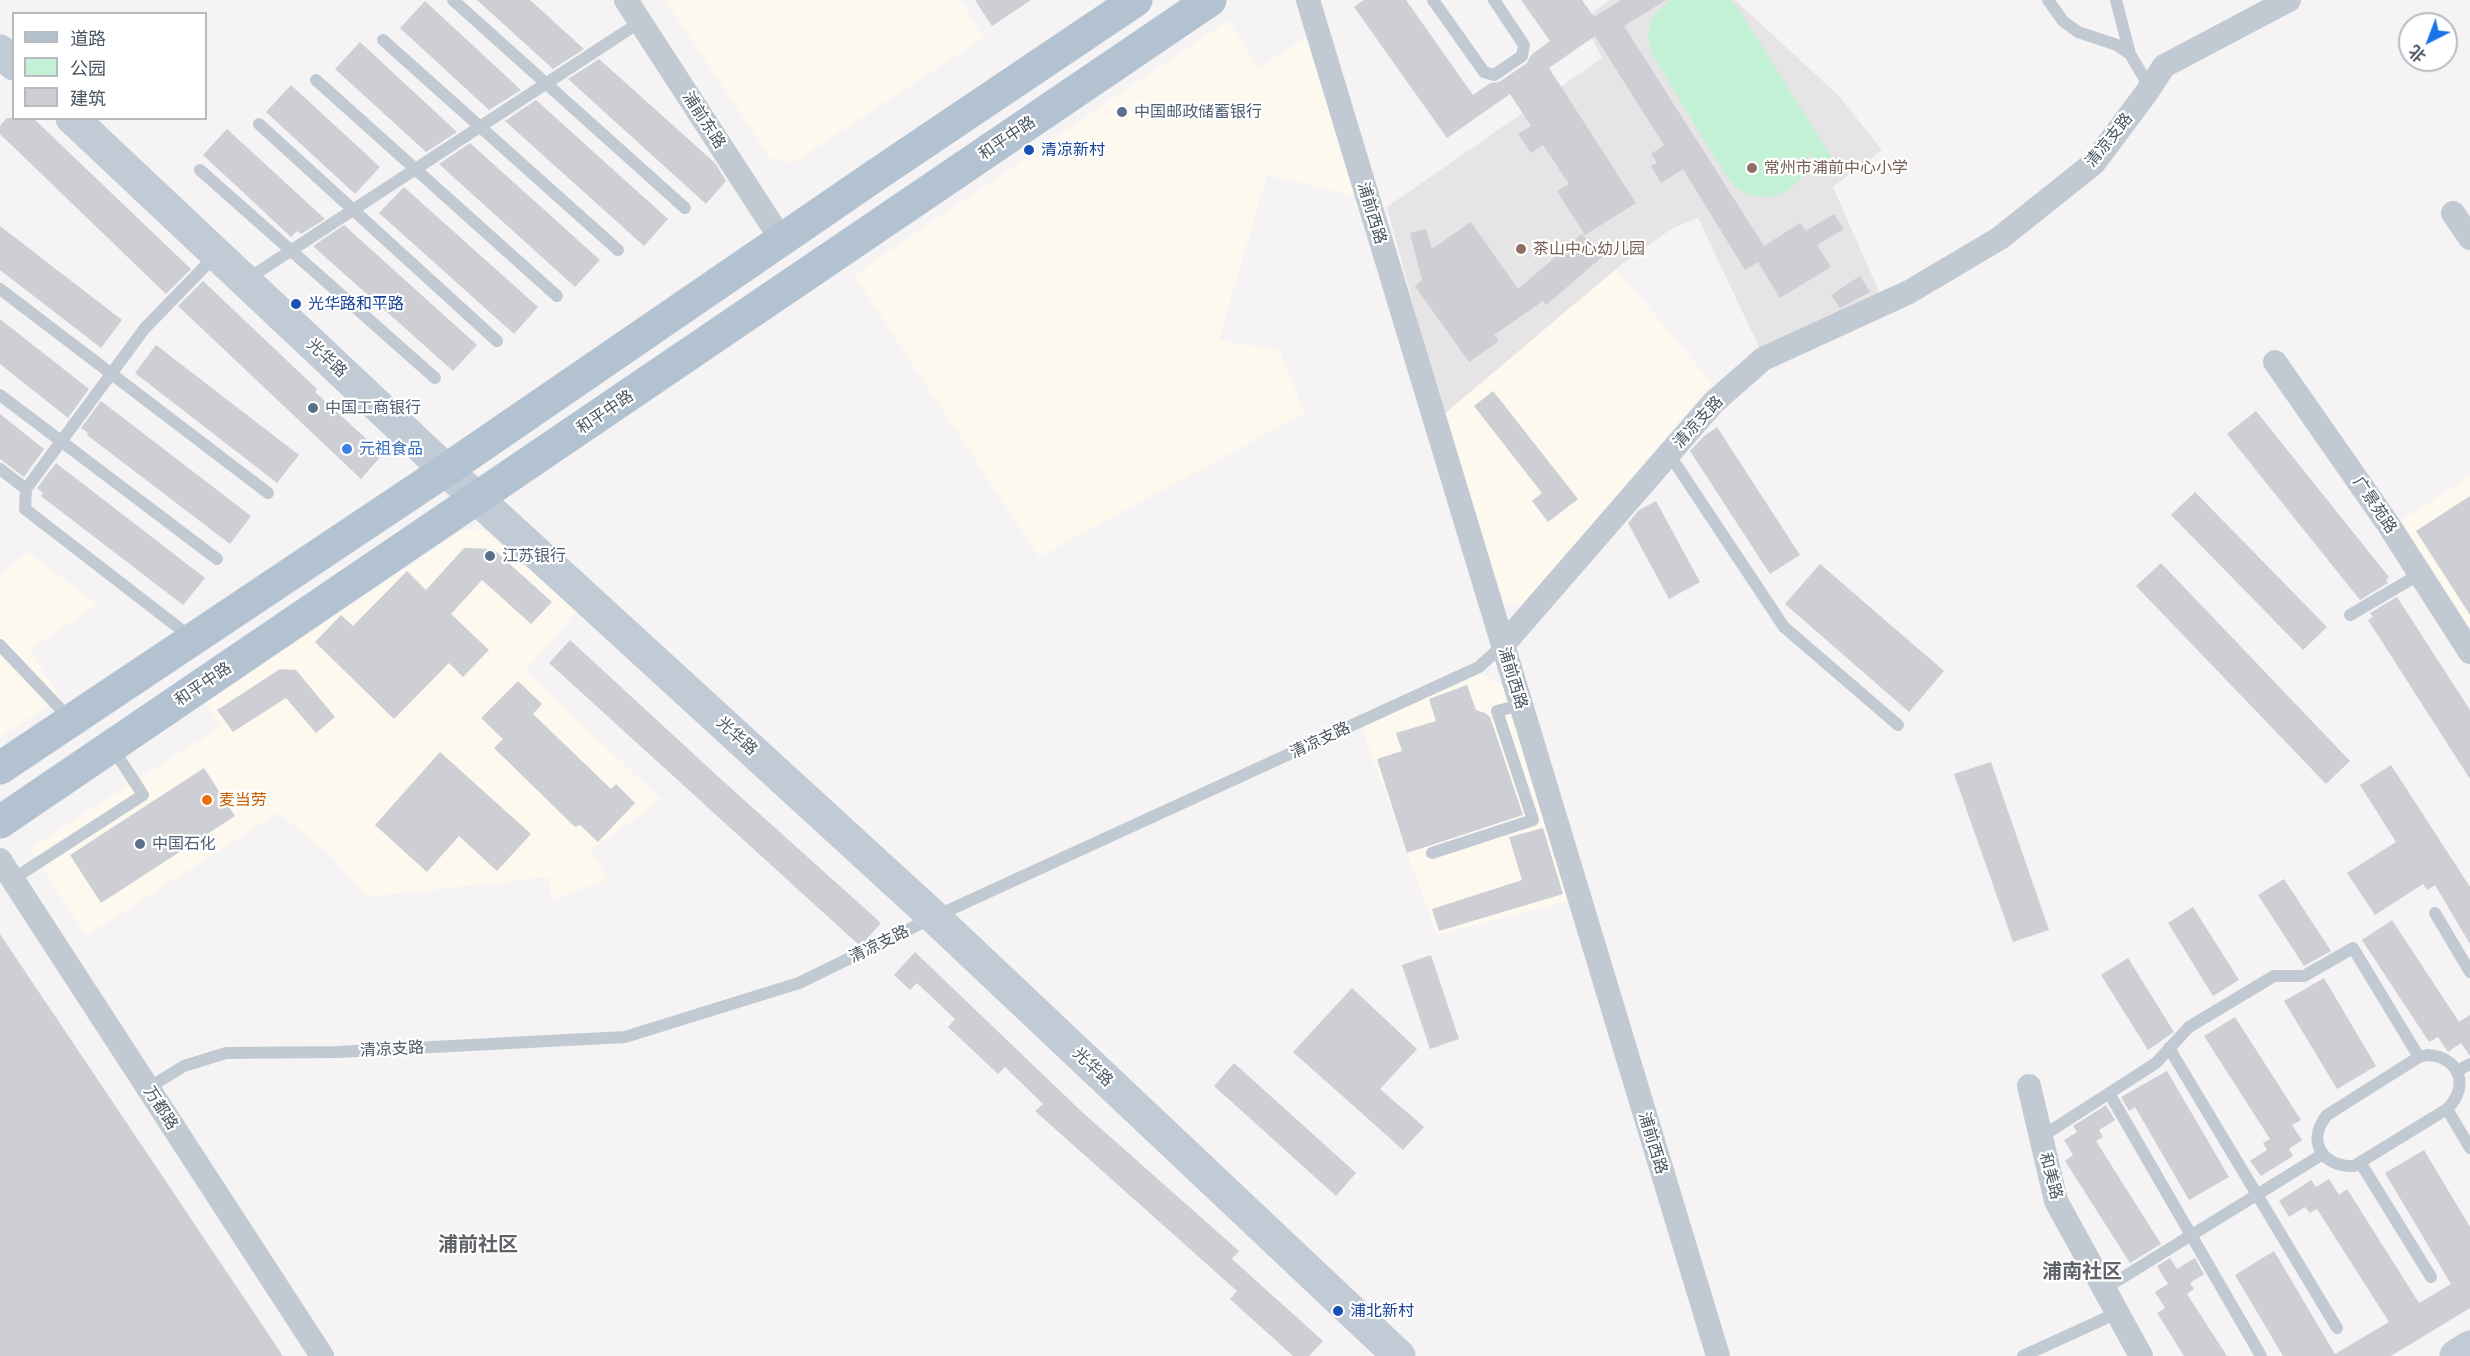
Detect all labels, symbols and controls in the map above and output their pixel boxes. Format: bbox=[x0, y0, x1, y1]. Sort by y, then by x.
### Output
legend bbox=[12, 12, 207, 120]
north arrow bbox=[2398, 12, 2458, 72]
text: 道路 bbox=[70, 27, 106, 49]
text: 北 bbox=[2405, 42, 2429, 67]
text: 公园 bbox=[70, 57, 106, 79]
text: 建筑 bbox=[70, 87, 106, 109]
street label: 浦前东路 bbox=[679, 88, 729, 152]
place label: 中国邮政储蓄银行 bbox=[1134, 102, 1262, 122]
marker: 中国邮政储蓄银行 bbox=[1115, 105, 1129, 119]
street label: 清凉支路 bbox=[2081, 109, 2137, 171]
street label: 和平中路 bbox=[975, 112, 1039, 164]
place label: 清凉新村 bbox=[1041, 140, 1105, 160]
marker: 清凉新村 bbox=[1022, 143, 1036, 157]
place label: 常州市浦前中心小学 bbox=[1764, 158, 1908, 178]
marker: 常州市浦前中心小学 bbox=[1745, 161, 1759, 175]
street label: 浦前西路 bbox=[1353, 180, 1391, 246]
place label: 茶山中心幼儿园 bbox=[1533, 239, 1645, 259]
marker: 茶山中心幼儿园 bbox=[1514, 242, 1528, 256]
place label: 光华路和平路 bbox=[308, 294, 404, 314]
marker: 光华路和平路 bbox=[289, 297, 303, 311]
street label: 光华路 bbox=[303, 335, 351, 381]
street label: 和平中路 bbox=[573, 386, 637, 438]
street label: 清凉支路 bbox=[1669, 392, 1727, 452]
place label: 中国工商银行 bbox=[325, 398, 421, 418]
marker: 中国工商银行 bbox=[306, 401, 320, 415]
place label: 元祖食品 bbox=[359, 439, 423, 459]
marker: 元祖食品 bbox=[340, 442, 354, 456]
street label: 广景苑路 bbox=[2349, 473, 2401, 537]
place label: 江苏银行 bbox=[502, 546, 566, 566]
marker: 江苏银行 bbox=[483, 549, 497, 563]
street label: 浦前西路 bbox=[1494, 645, 1532, 711]
street label: 和平中路 bbox=[171, 658, 235, 710]
street label: 光华路 bbox=[713, 713, 761, 759]
street label: 清凉支路 bbox=[1287, 718, 1353, 762]
place label: 麦当劳 bbox=[219, 790, 267, 810]
marker: 麦当劳 bbox=[200, 793, 214, 807]
place label: 中国石化 bbox=[152, 834, 216, 854]
marker: 中国石化 bbox=[133, 837, 147, 851]
street label: 清凉支路 bbox=[846, 921, 912, 967]
street label: 清凉支路 bbox=[360, 1038, 424, 1060]
street label: 光华路 bbox=[1069, 1044, 1117, 1090]
street label: 万都路 bbox=[140, 1083, 182, 1133]
street label: 浦前西路 bbox=[1634, 1110, 1672, 1176]
street label: 和美路 bbox=[2036, 1150, 2066, 1202]
district label: 浦前社区 bbox=[438, 1233, 518, 1257]
district label: 浦南社区 bbox=[2042, 1260, 2122, 1284]
place label: 浦北新村 bbox=[1350, 1301, 1414, 1321]
marker: 浦北新村 bbox=[1331, 1304, 1345, 1318]

